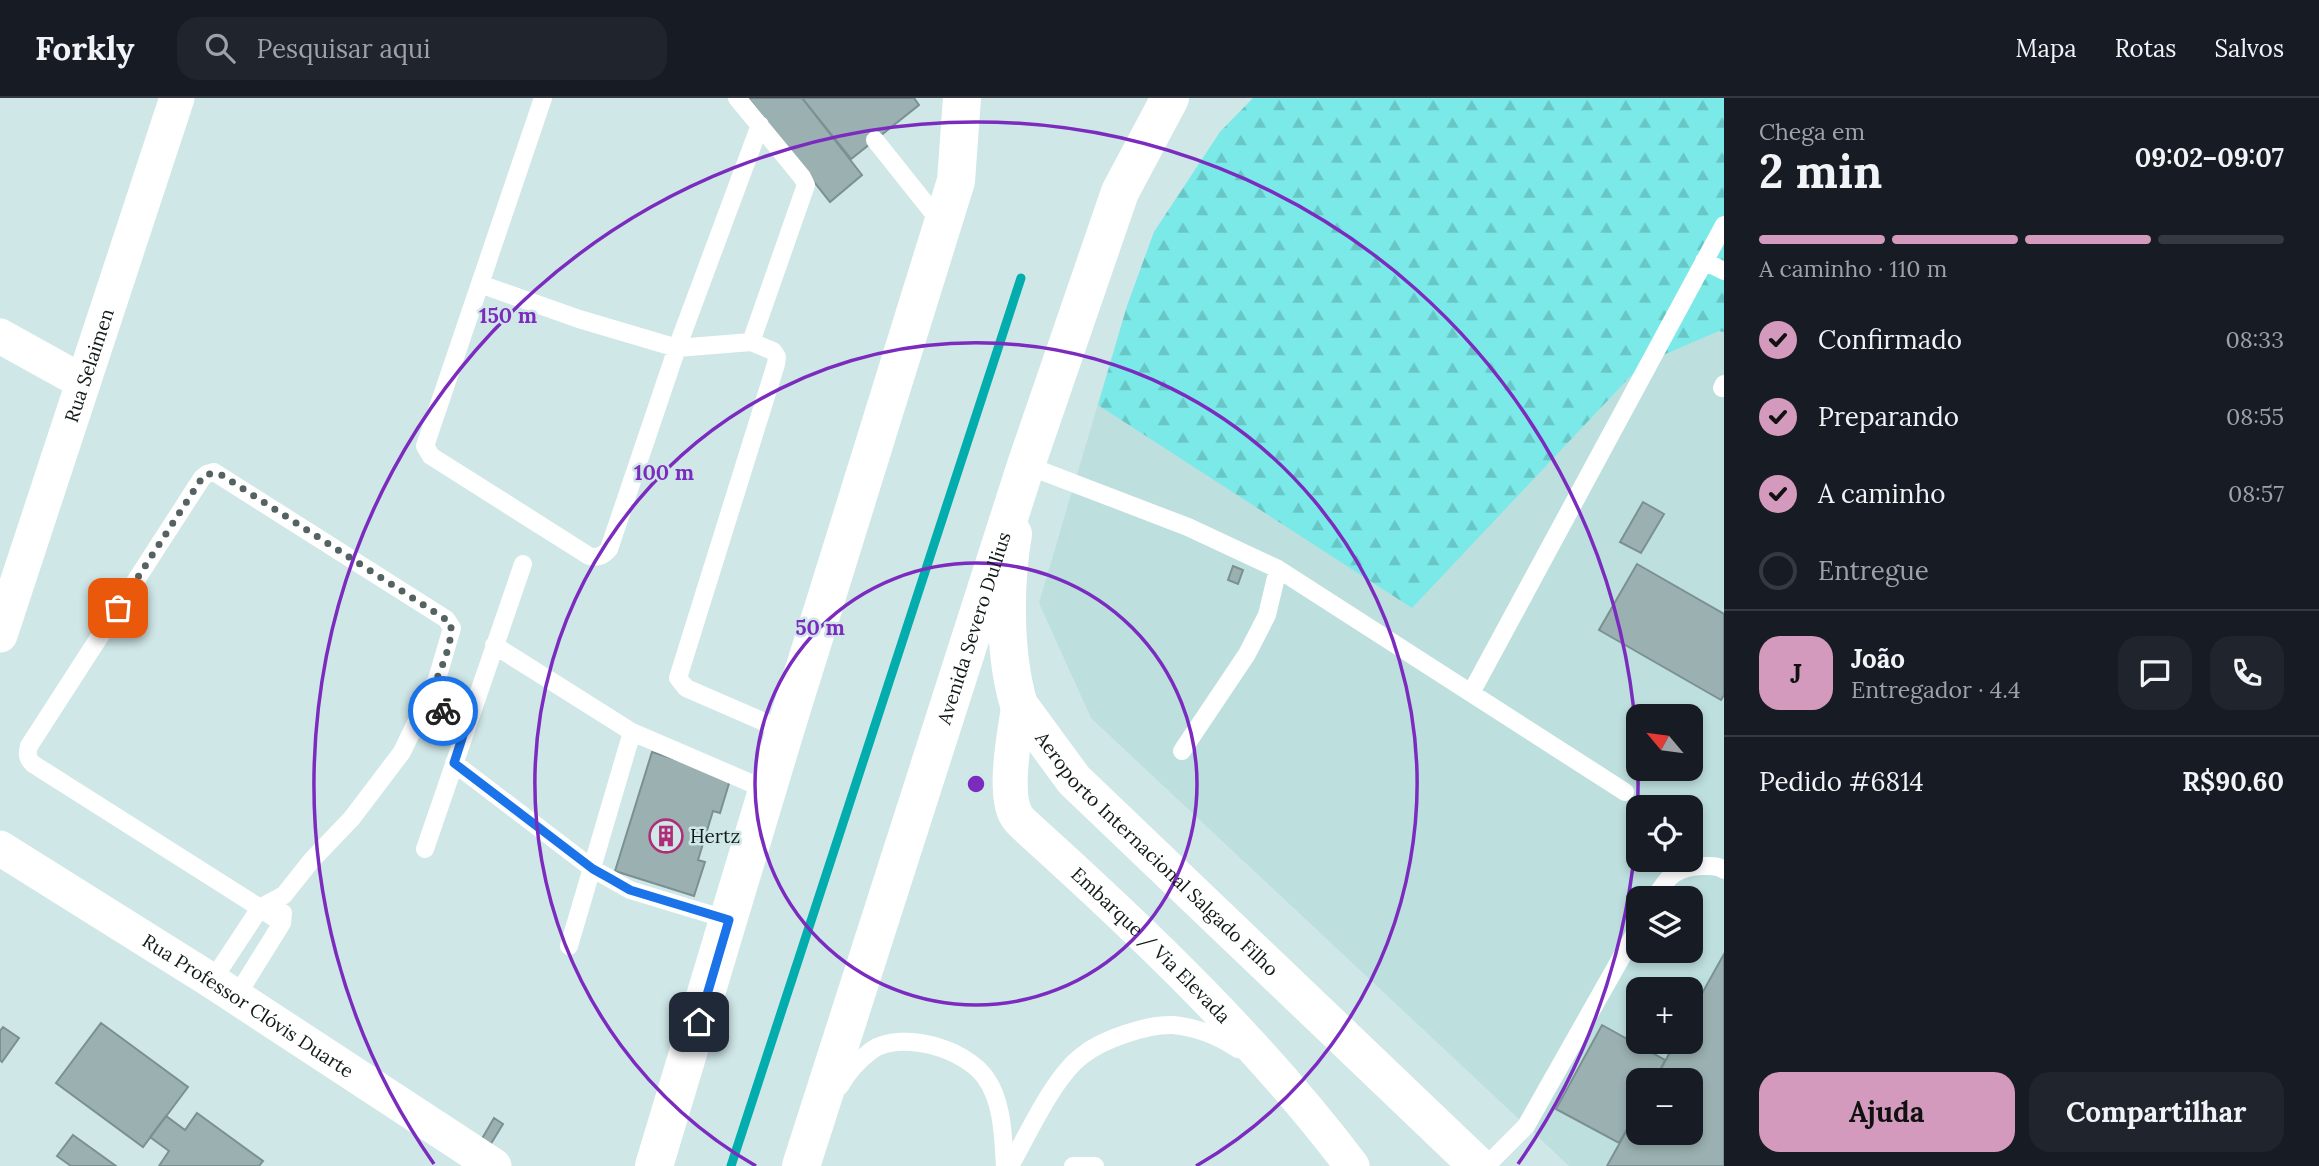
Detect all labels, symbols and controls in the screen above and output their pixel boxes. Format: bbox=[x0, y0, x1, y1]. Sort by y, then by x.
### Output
search box bbox=[177, 17, 667, 80]
text: Forkly bbox=[35, 27, 135, 69]
icon: search bbox=[201, 29, 239, 67]
text: Pesquisar aqui bbox=[257, 32, 431, 65]
text: Mapa bbox=[2016, 33, 2077, 64]
text: Rotas bbox=[2115, 33, 2176, 64]
text: Salvos bbox=[2214, 33, 2284, 64]
text: Chega em bbox=[1759, 117, 1865, 146]
text: 09:02–09:07 bbox=[2135, 141, 2284, 174]
text: 2 min bbox=[1759, 142, 1882, 201]
text: A caminho · 110 m bbox=[1759, 254, 1947, 283]
text: 150 m bbox=[479, 302, 537, 329]
street label: Rua Selaimen bbox=[59, 305, 119, 425]
icon: check bbox=[1759, 321, 1797, 359]
text: Confirmado bbox=[1818, 323, 1962, 356]
text: 08:33 bbox=[2225, 325, 2284, 354]
icon: check bbox=[1759, 398, 1797, 436]
text: Preparando bbox=[1818, 400, 1959, 433]
text: 08:55 bbox=[2226, 402, 2284, 431]
text: 100 m bbox=[634, 459, 694, 486]
icon: check bbox=[1759, 475, 1797, 513]
text: A caminho bbox=[1818, 477, 1945, 510]
text: 08:57 bbox=[2228, 479, 2284, 508]
street label: Avenida Severo Dullius bbox=[931, 529, 1016, 728]
text: Entregue bbox=[1818, 554, 1929, 587]
pin bbox=[88, 578, 148, 638]
icon: bag bbox=[99, 589, 137, 627]
text: 50 m bbox=[795, 614, 845, 641]
button: chat bbox=[2118, 636, 2192, 710]
button: phone bbox=[2210, 636, 2284, 710]
text: João bbox=[1851, 642, 1905, 675]
text: J bbox=[1790, 657, 1802, 690]
text: Entregador · 4.4 bbox=[1851, 675, 2020, 704]
courier bbox=[408, 676, 478, 746]
icon: bike bbox=[424, 692, 462, 730]
north arrow bbox=[1626, 704, 1703, 780]
map controls bbox=[1626, 704, 1703, 1145]
street label: Aeroporto Internacional Salgado Filho bbox=[1030, 726, 1284, 981]
text: Pedido #6814 bbox=[1759, 765, 1924, 798]
text: R$90.60 bbox=[2182, 765, 2284, 798]
centre of rings bbox=[964, 772, 988, 796]
button: locate bbox=[1626, 795, 1703, 872]
building icon: Hertz bbox=[647, 817, 685, 855]
place label: Hertz bbox=[690, 824, 740, 848]
street label: Embarque / Via Elevada bbox=[1066, 862, 1236, 1028]
button: layers bbox=[1626, 886, 1703, 963]
street label: Rua Professor Clóvis Duarte bbox=[138, 928, 358, 1083]
button: + bbox=[1626, 977, 1703, 1054]
pin bbox=[669, 992, 729, 1052]
icon: home bbox=[680, 1003, 718, 1041]
button: − bbox=[1626, 1068, 1703, 1145]
button: Ajuda bbox=[1759, 1072, 2015, 1152]
button: Compartilhar bbox=[2029, 1072, 2284, 1152]

